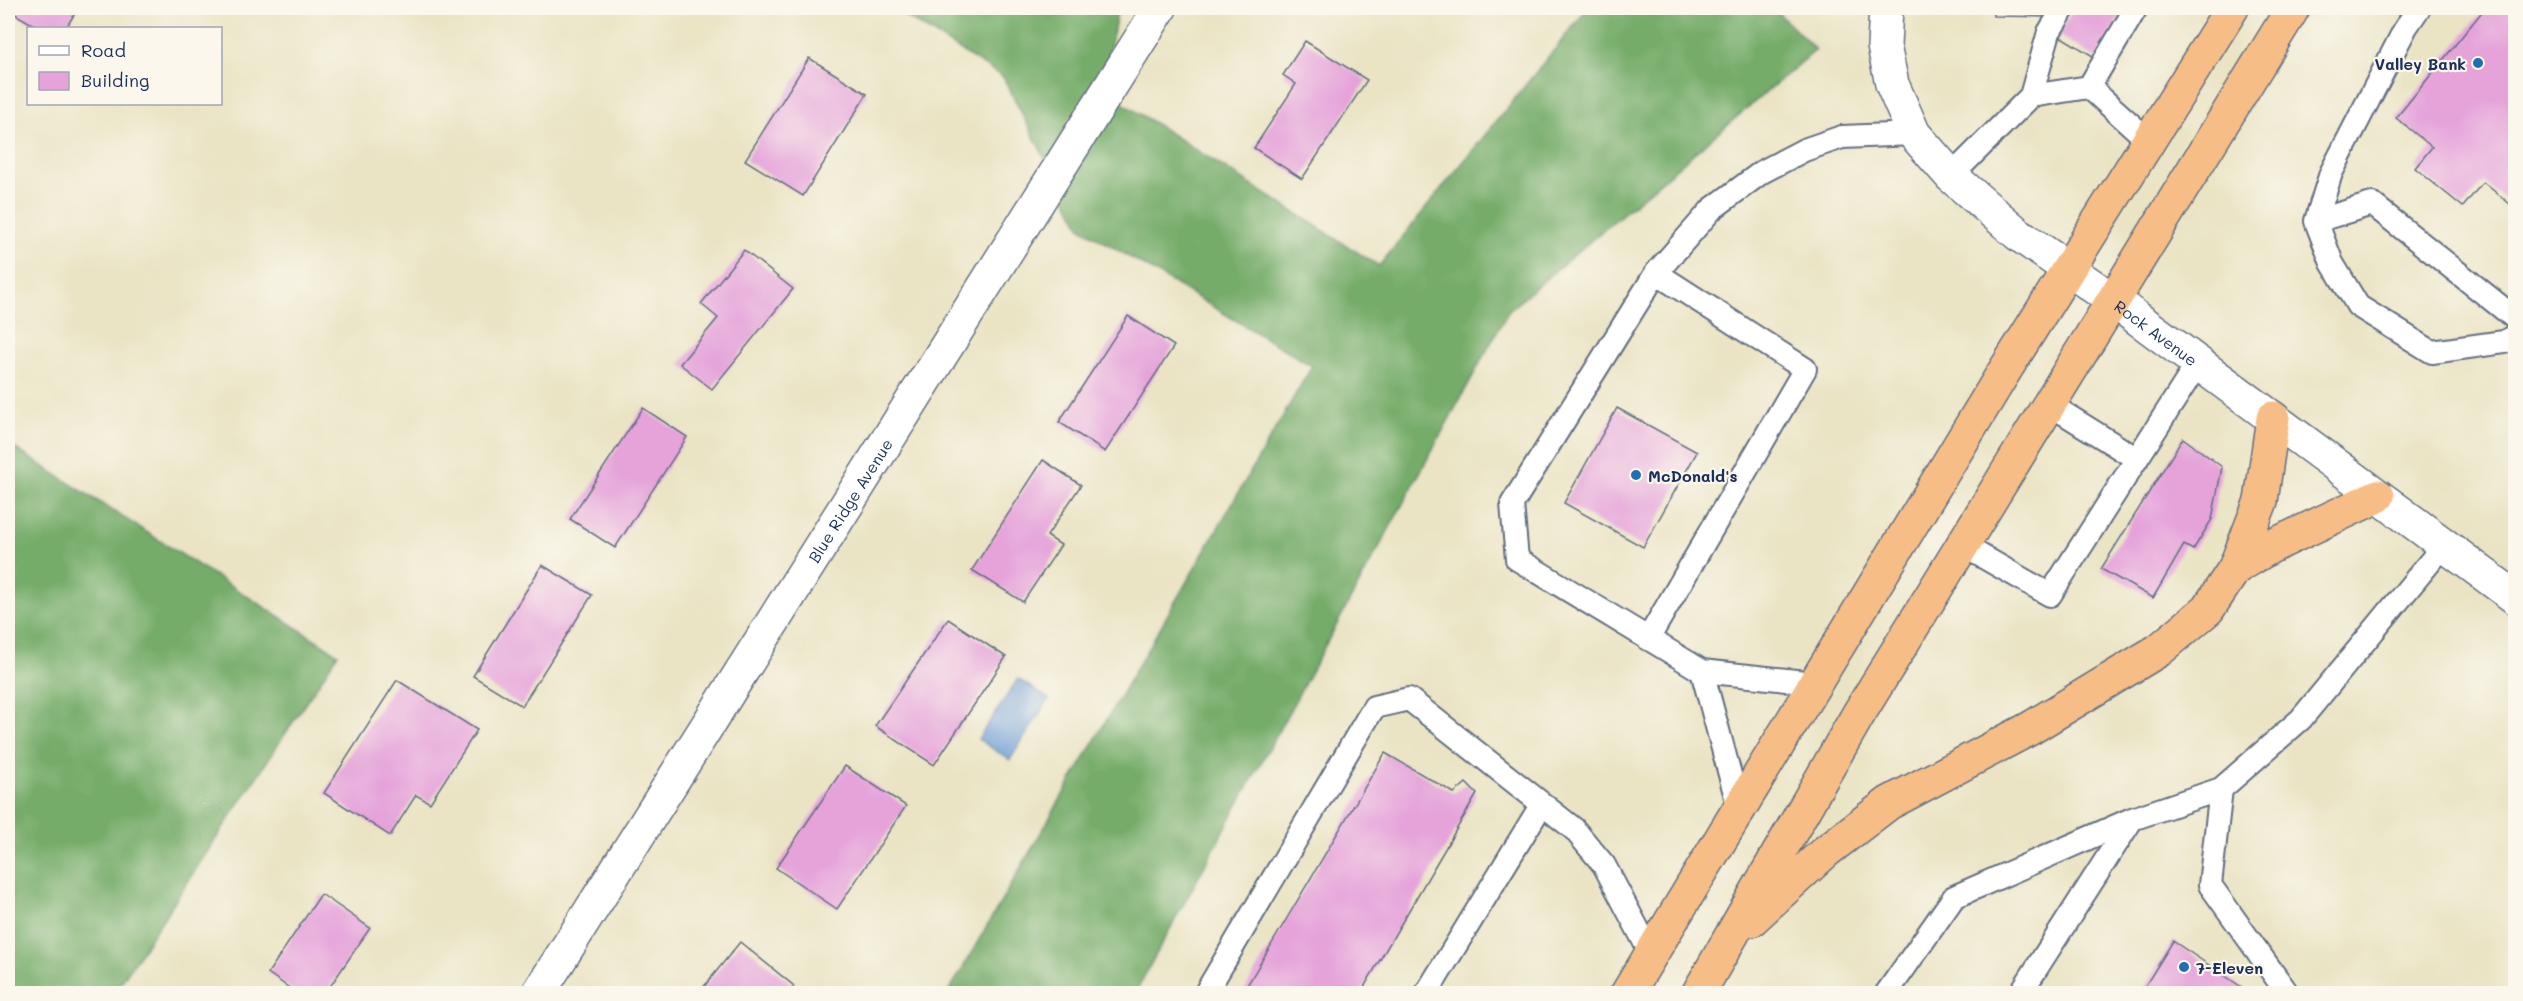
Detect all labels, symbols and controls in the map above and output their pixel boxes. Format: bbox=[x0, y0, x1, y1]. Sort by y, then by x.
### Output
legend bbox=[27, 27, 222, 105]
text: Road bbox=[81, 38, 126, 62]
place label: Valley Bank bbox=[2375, 53, 2466, 74]
marker: Valley Bank bbox=[2471, 56, 2485, 70]
text: Building bbox=[81, 68, 149, 92]
street label: Rock Avenue bbox=[2111, 295, 2202, 370]
street label: Blue Ridge Avenue bbox=[803, 434, 897, 566]
place label: McDonald's bbox=[1648, 465, 1738, 486]
marker: McDonald's bbox=[1629, 468, 1643, 482]
place label: 7-Eleven bbox=[2196, 957, 2263, 978]
marker: 7-Eleven bbox=[2177, 960, 2191, 974]

